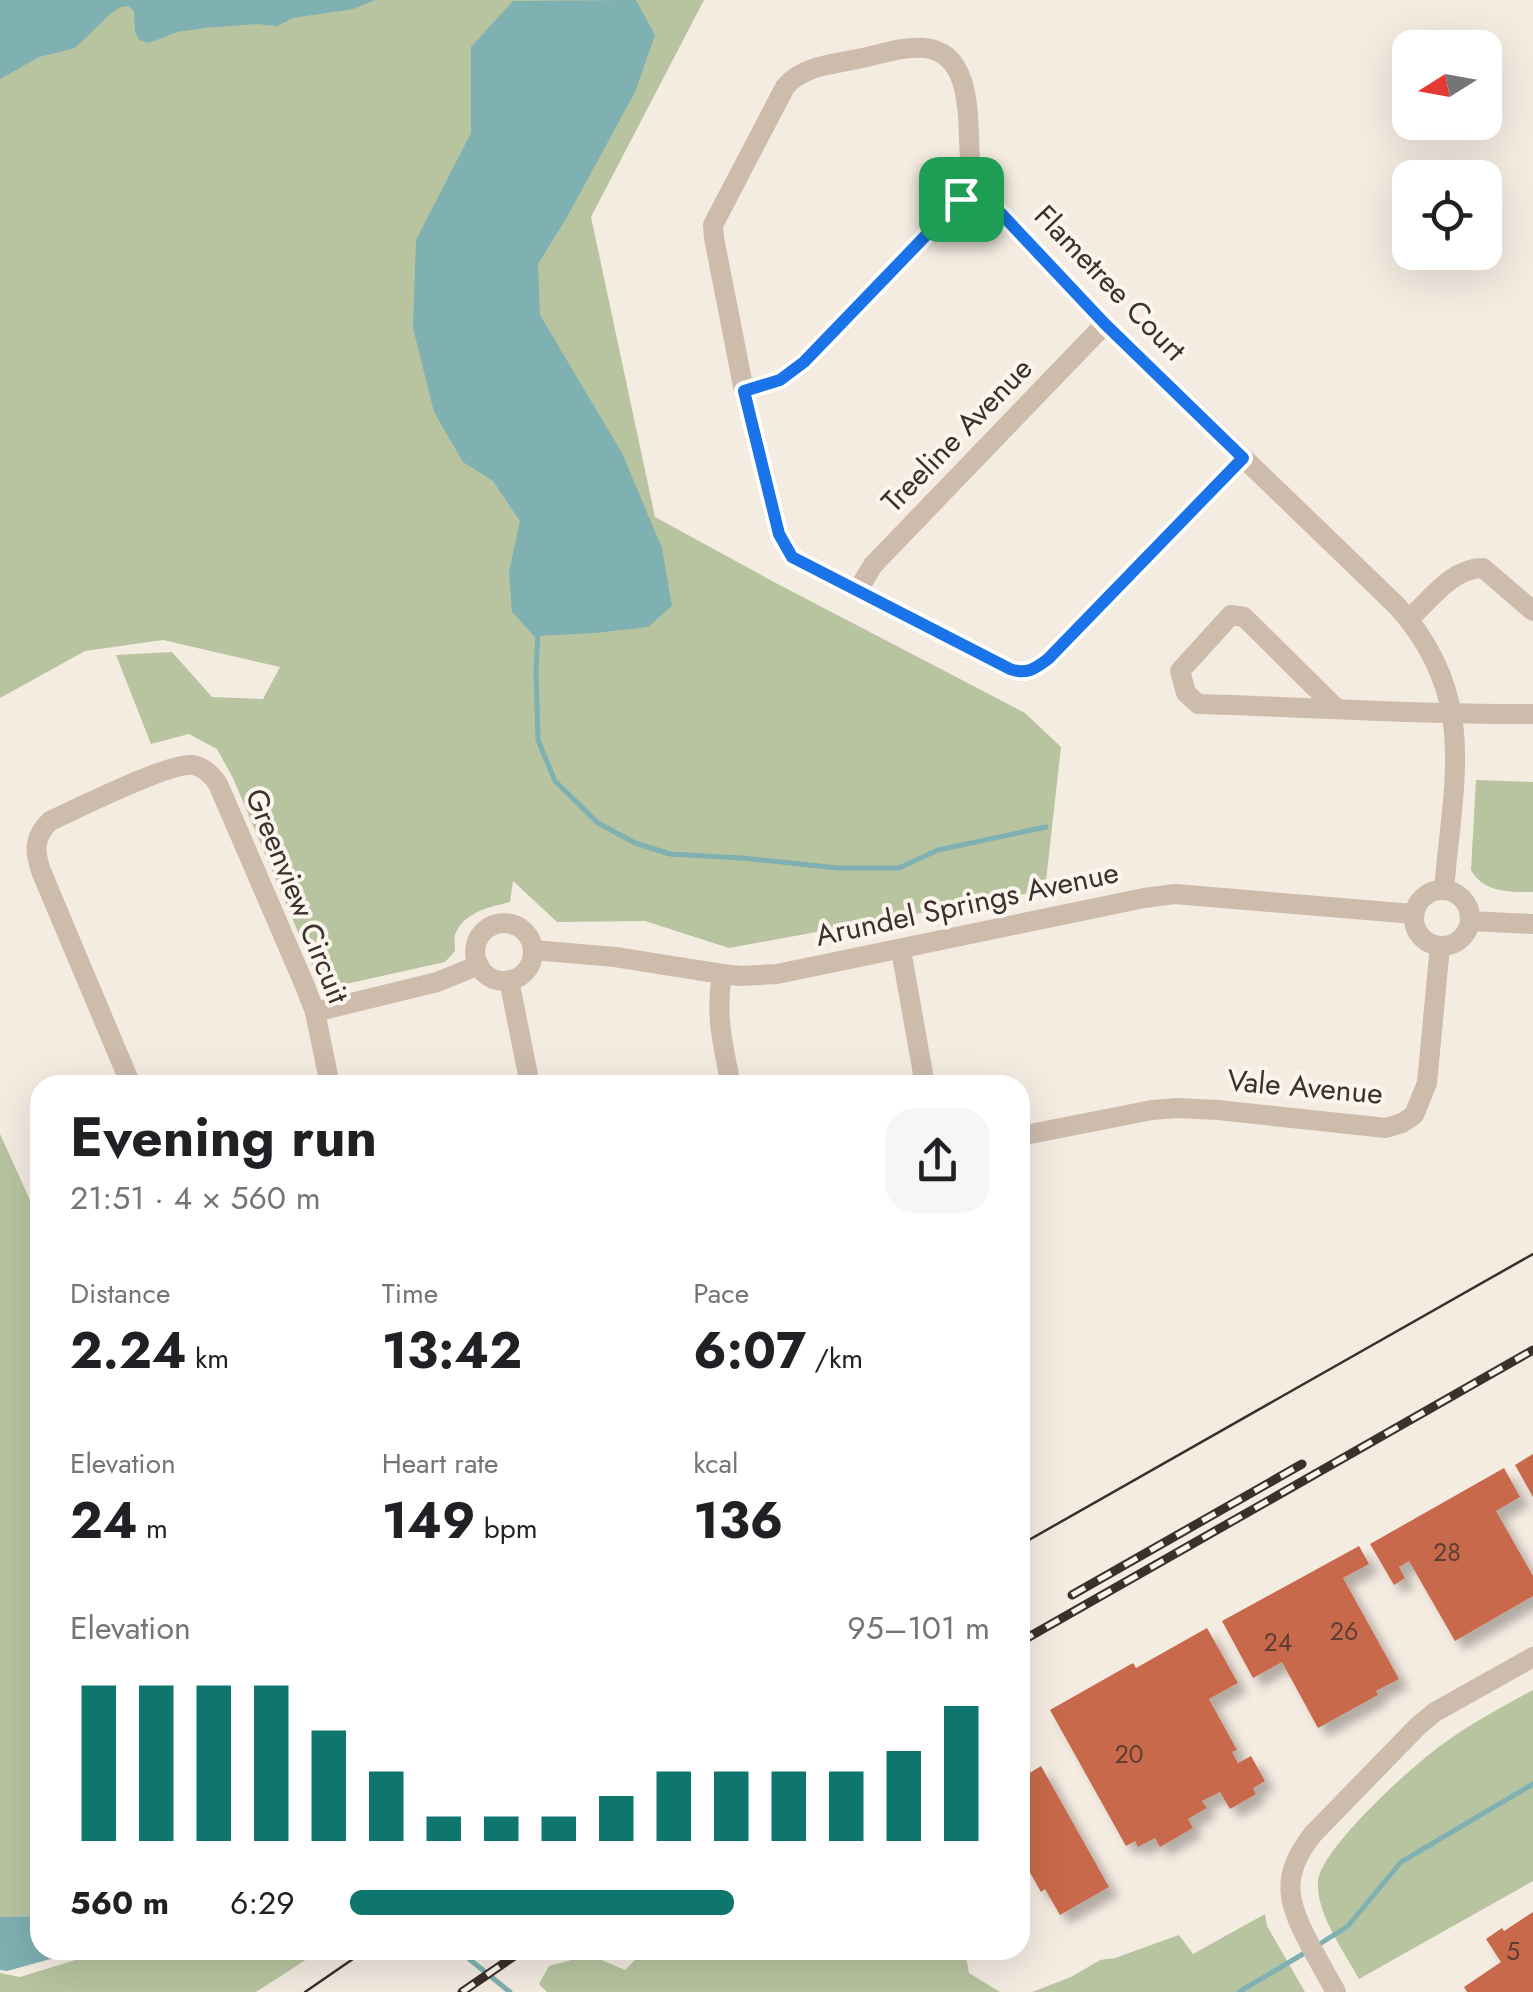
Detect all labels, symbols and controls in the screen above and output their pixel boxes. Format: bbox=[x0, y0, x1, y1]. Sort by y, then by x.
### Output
north arrow bbox=[1392, 30, 1502, 140]
map controls bbox=[1392, 30, 1502, 270]
pin bbox=[919, 157, 1004, 242]
button: locate bbox=[1392, 160, 1502, 270]
icon: arrive bbox=[934, 172, 989, 227]
street label: Flametree Court bbox=[1025, 195, 1197, 371]
street label: Treeline Avenue bbox=[871, 348, 1042, 522]
street label: Greenview Circuit bbox=[235, 782, 360, 1010]
street label: Arundel Springs Avenue bbox=[811, 850, 1123, 957]
street label: Vale Avenue bbox=[1225, 1058, 1385, 1115]
text: Evening run bbox=[70, 1097, 377, 1177]
button: share bbox=[885, 1108, 990, 1213]
text: 21:51 · 4 × 560 m bbox=[70, 1175, 321, 1221]
text: Distance bbox=[70, 1273, 170, 1314]
text: Time bbox=[382, 1273, 438, 1314]
text: Pace bbox=[693, 1273, 749, 1314]
text: 2.24 bbox=[70, 1314, 187, 1387]
text: 13:42 bbox=[382, 1314, 522, 1387]
text: 6:07 bbox=[693, 1314, 806, 1387]
text: km bbox=[187, 1338, 229, 1379]
text: /km bbox=[806, 1338, 863, 1379]
text: Elevation bbox=[70, 1443, 176, 1484]
text: Heart rate bbox=[382, 1443, 499, 1484]
text: kcal bbox=[693, 1443, 739, 1484]
text: 24 bbox=[70, 1484, 138, 1557]
text: 149 bbox=[382, 1484, 475, 1557]
text: 136 bbox=[693, 1484, 783, 1557]
text: m bbox=[138, 1508, 168, 1549]
text: bpm bbox=[475, 1508, 538, 1549]
house number: 28 bbox=[1433, 1534, 1461, 1570]
text: Elevation bbox=[70, 1605, 191, 1651]
text: 95–101 m bbox=[847, 1605, 990, 1651]
house number: 26 bbox=[1330, 1613, 1358, 1649]
house number: 24 bbox=[1264, 1624, 1292, 1660]
house number: 20 bbox=[1114, 1736, 1144, 1772]
text: 560 m bbox=[70, 1880, 169, 1926]
text: 6:29 bbox=[230, 1880, 295, 1926]
house number: 5 bbox=[1506, 1933, 1520, 1969]

